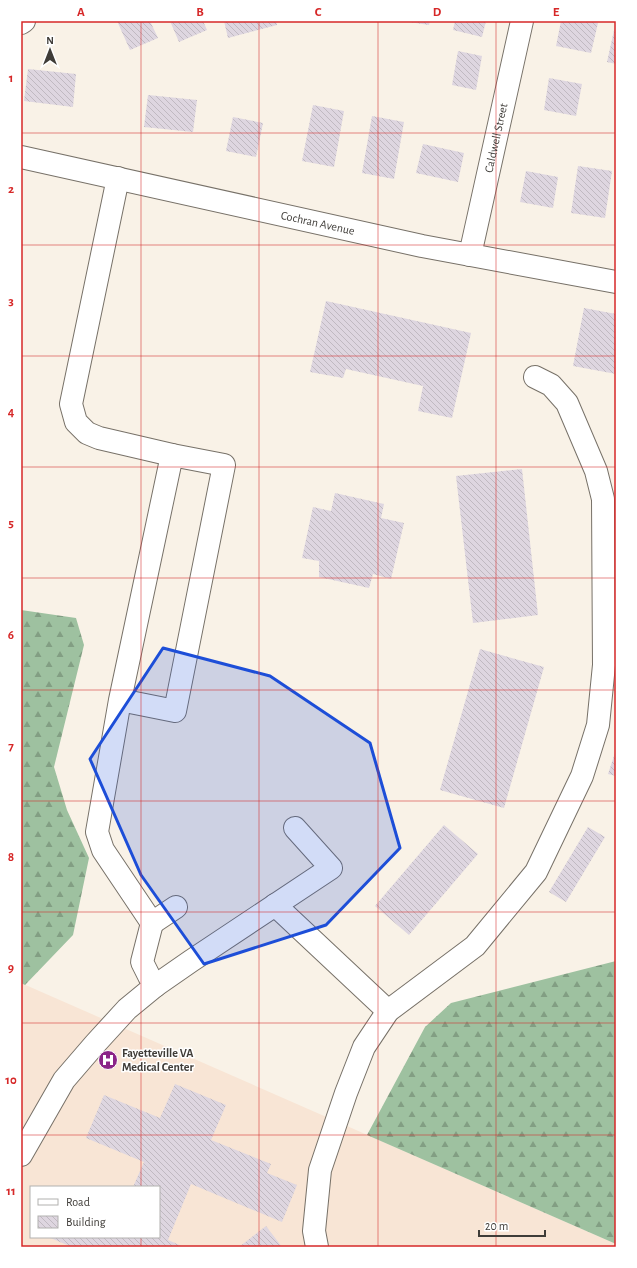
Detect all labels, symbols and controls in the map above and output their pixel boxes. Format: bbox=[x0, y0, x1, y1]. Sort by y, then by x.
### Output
text: A bbox=[77, 6, 85, 19]
text: B bbox=[196, 6, 204, 19]
text: C bbox=[315, 6, 322, 19]
text: D bbox=[433, 6, 442, 19]
text: E bbox=[553, 6, 560, 19]
north arrow bbox=[30, 30, 70, 70]
text: N bbox=[46, 35, 54, 46]
text: 1 bbox=[9, 72, 13, 85]
street label: Caldwell Street bbox=[483, 102, 510, 174]
text: 2 bbox=[8, 183, 14, 196]
street label: Cochran Avenue bbox=[280, 209, 356, 237]
text: 3 bbox=[8, 295, 14, 308]
text: 4 bbox=[8, 406, 15, 419]
text: 5 bbox=[8, 517, 14, 530]
text: 6 bbox=[8, 629, 14, 642]
text: 7 bbox=[8, 740, 14, 753]
text: 8 bbox=[8, 851, 14, 864]
text: 9 bbox=[8, 962, 14, 975]
place label: Fayetteville VA Medical Center bbox=[122, 1047, 194, 1073]
hospital icon: Fayetteville VA Medical Center bbox=[97, 1049, 119, 1071]
text: 10 bbox=[5, 1074, 17, 1087]
text: 11 bbox=[6, 1185, 16, 1198]
legend bbox=[30, 1186, 160, 1238]
text: Road bbox=[66, 1196, 90, 1208]
scale bar bbox=[479, 1212, 545, 1238]
text: Building bbox=[66, 1216, 106, 1228]
text: 20 m bbox=[485, 1220, 508, 1232]

